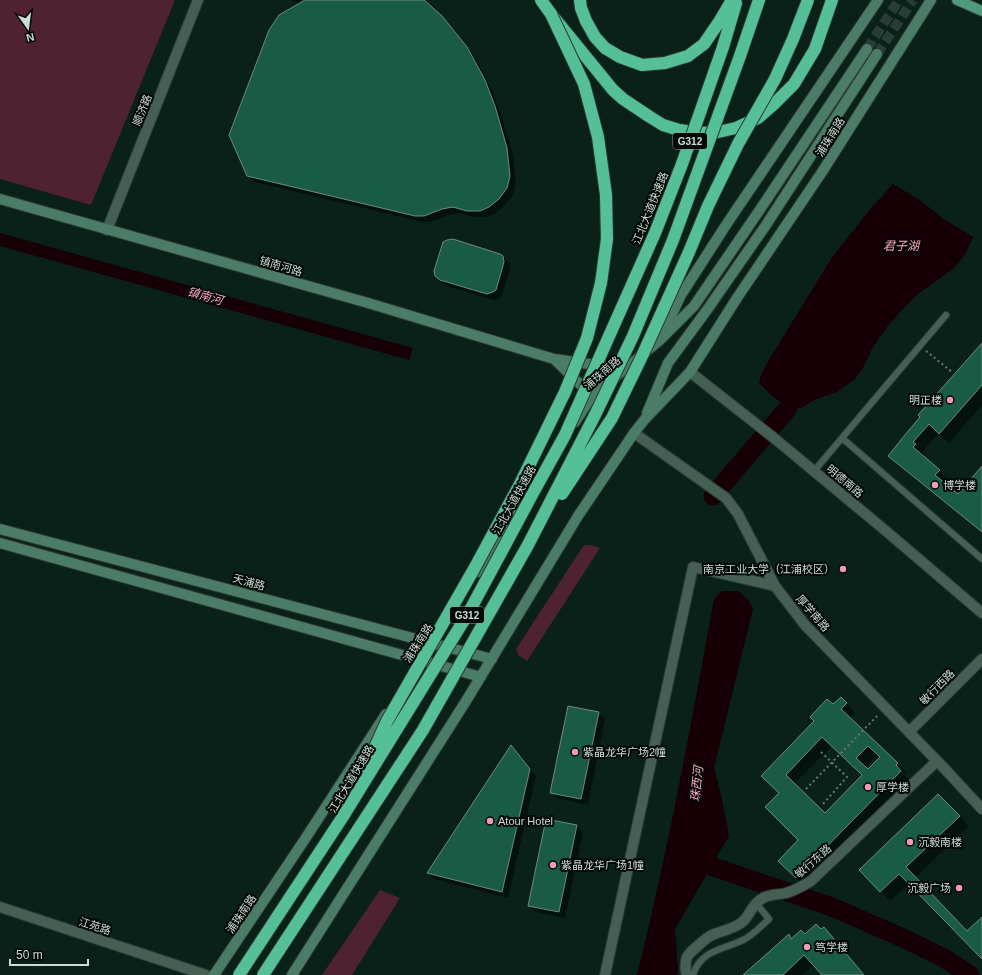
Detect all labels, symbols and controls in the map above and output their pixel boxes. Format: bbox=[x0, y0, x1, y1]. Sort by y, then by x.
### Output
north arrow bbox=[8, 8, 48, 48]
text: N bbox=[25, 31, 36, 44]
street label: 顺济路 bbox=[130, 92, 154, 128]
street label: 浦珠南路 bbox=[813, 115, 847, 159]
road number: G312 bbox=[673, 133, 707, 149]
street label: 江北大道快速路 bbox=[630, 170, 670, 246]
water label: 君子湖 bbox=[883, 239, 921, 253]
street label: 镇南河路 bbox=[258, 254, 304, 278]
water label: 镇南河 bbox=[186, 284, 226, 308]
street label: 浦珠南路 bbox=[581, 354, 623, 392]
place label: 明正楼 bbox=[909, 394, 942, 406]
marker: 明正楼 bbox=[945, 395, 955, 405]
street label: 明德南路 bbox=[824, 462, 866, 500]
street label: 江北大道快速路 bbox=[490, 463, 538, 537]
place label: 博学楼 bbox=[943, 479, 976, 491]
marker: 博学楼 bbox=[930, 480, 940, 490]
place label: 南京工业大学（江浦校区） bbox=[703, 563, 835, 575]
marker: 南京工业大学（江浦校区） bbox=[838, 564, 848, 574]
street label: 天浦路 bbox=[232, 572, 266, 592]
street label: 厚学南路 bbox=[794, 592, 832, 634]
road number: G312 bbox=[450, 607, 484, 623]
street label: 浦珠南路 bbox=[401, 621, 435, 665]
street label: 敏行西路 bbox=[917, 667, 957, 707]
street label: 江北大道快速路 bbox=[326, 743, 376, 815]
place label: 紫晶龙华广场2幢 bbox=[583, 746, 666, 758]
marker: 紫晶龙华广场2幢 bbox=[570, 747, 580, 757]
water label: 珠西河 bbox=[688, 763, 706, 803]
place label: 厚学楼 bbox=[876, 781, 909, 793]
marker: 厚学楼 bbox=[863, 782, 873, 792]
place label: Atour Hotel bbox=[498, 815, 553, 827]
marker: Atour Hotel bbox=[485, 816, 495, 826]
place label: 沉毅南楼 bbox=[918, 836, 962, 848]
marker: 沉毅南楼 bbox=[905, 837, 915, 847]
street label: 敏行东路 bbox=[792, 842, 834, 880]
place label: 紫晶龙华广场1幢 bbox=[561, 859, 644, 871]
marker: 紫晶龙华广场1幢 bbox=[548, 860, 558, 870]
place label: 沉毅广场 bbox=[907, 882, 951, 894]
marker: 沉毅广场 bbox=[954, 883, 964, 893]
street label: 浦珠南路 bbox=[224, 892, 258, 936]
street label: 江苑路 bbox=[77, 915, 113, 937]
scale bar bbox=[10, 941, 88, 967]
place label: 笃学楼 bbox=[815, 941, 848, 953]
marker: 笃学楼 bbox=[802, 942, 812, 952]
text: 50 m bbox=[16, 948, 43, 962]

